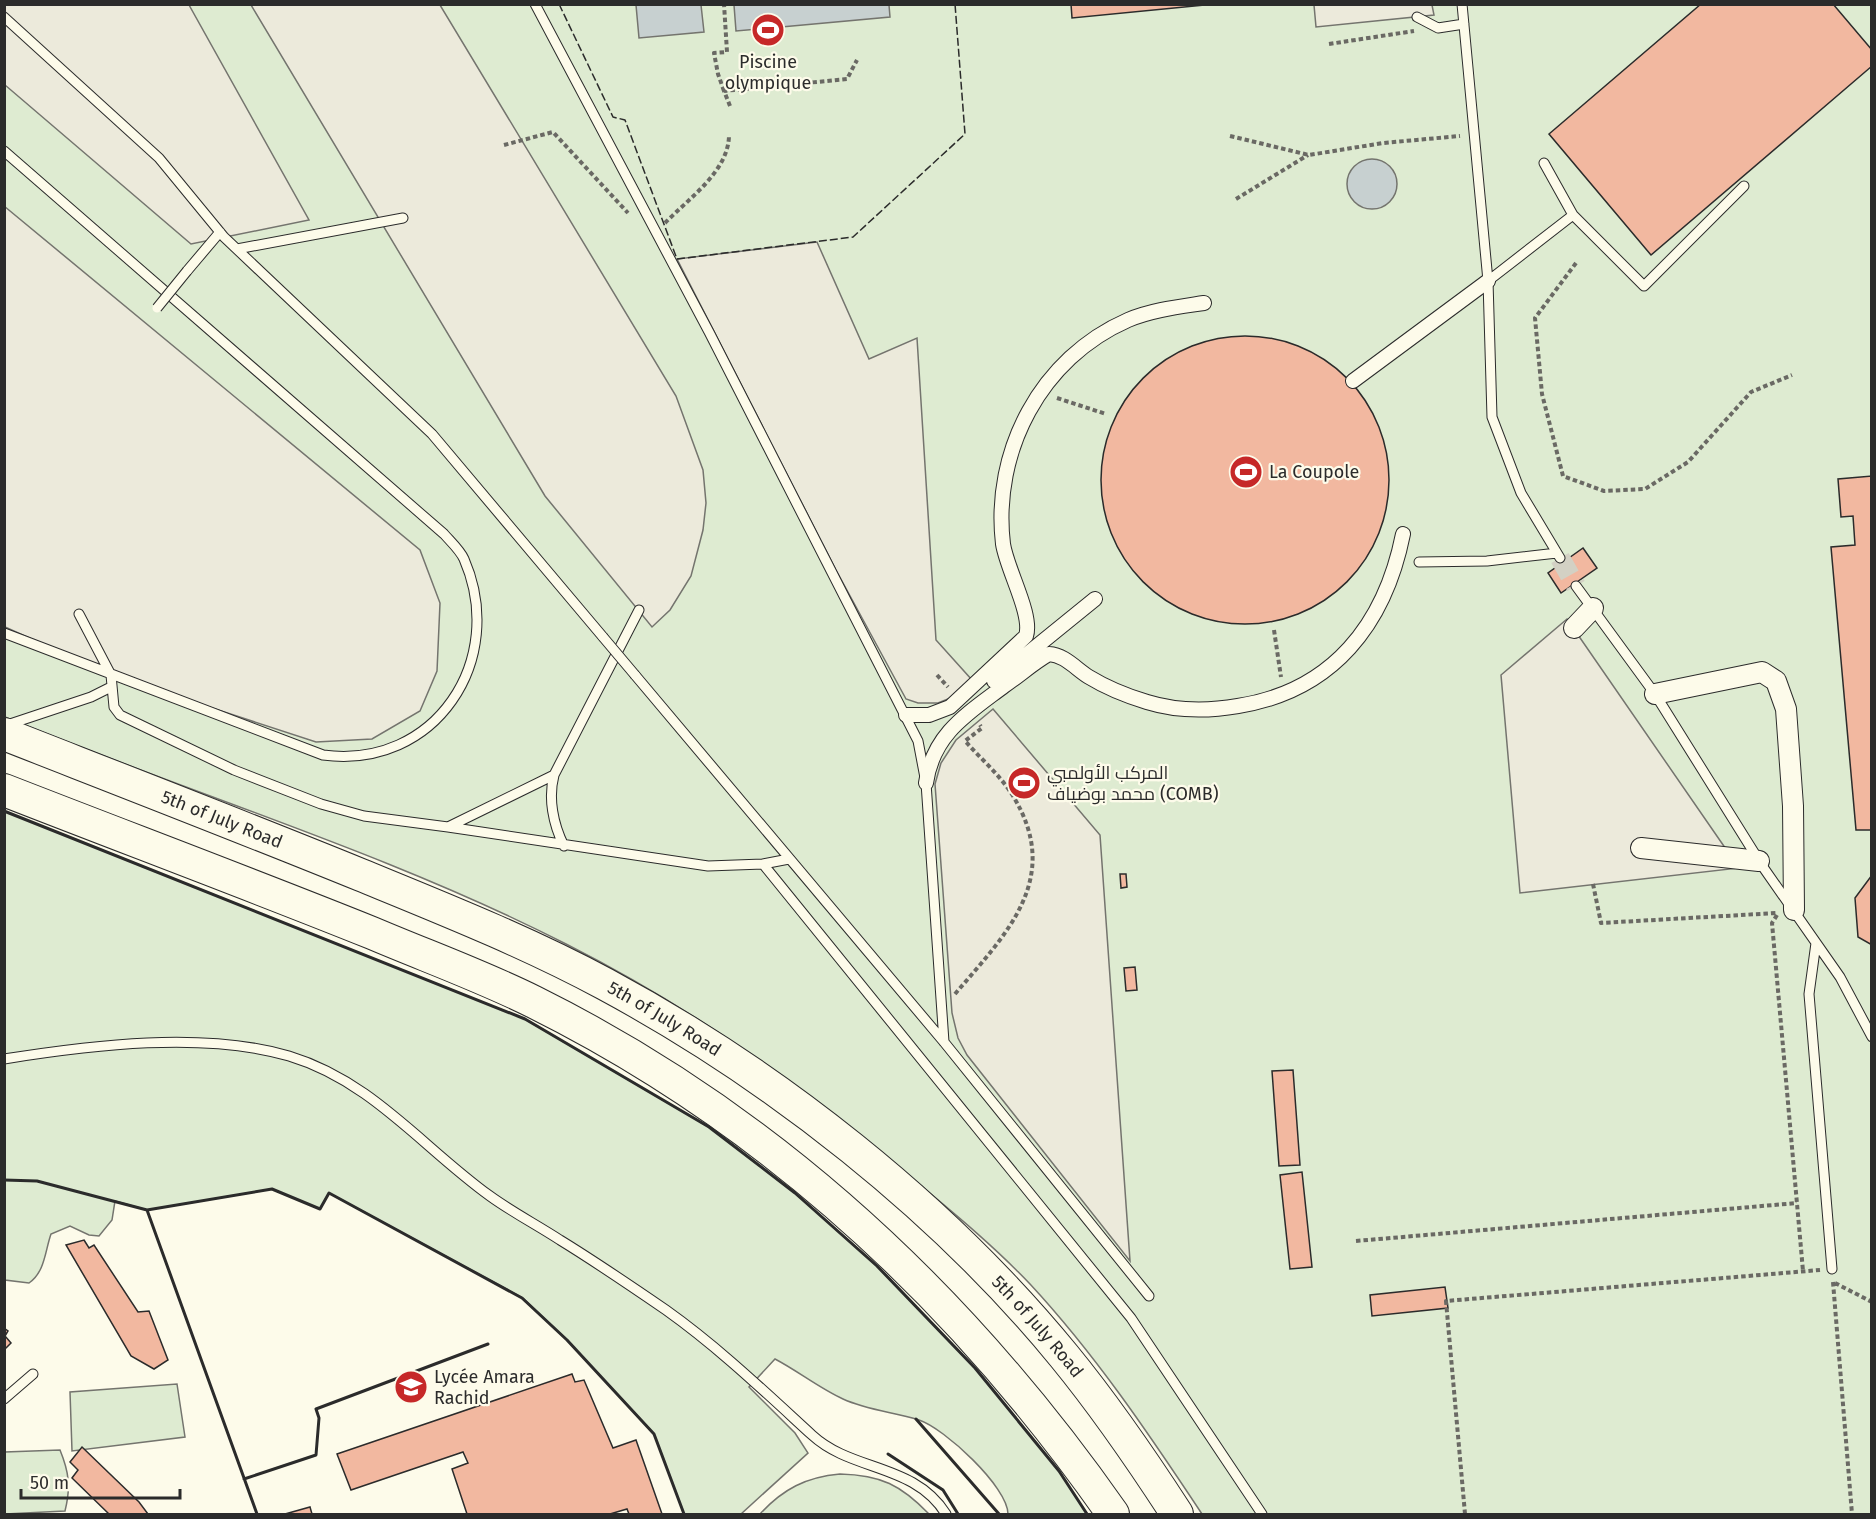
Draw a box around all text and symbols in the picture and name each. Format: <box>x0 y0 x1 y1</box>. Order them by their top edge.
sports icon: Piscine olympique <box>750 12 786 48</box>
place label: Piscine olympique <box>725 51 811 94</box>
sports icon: La Coupole <box>1228 454 1264 490</box>
place label: La Coupole <box>1269 461 1359 483</box>
place label: المركب الأولمبي محمد بوضياف (COMB) <box>1047 762 1219 805</box>
sports icon: المركب الأولمبي محمد بوضياف (COMB) <box>1006 765 1042 801</box>
street label: 5th of July Road <box>158 786 286 853</box>
street label: 5th of July Road <box>604 977 725 1061</box>
street label: 5th of July Road <box>987 1271 1088 1382</box>
place label: Lycée Amara Rachid <box>434 1366 535 1409</box>
school or university icon: Lycée Amara Rachid <box>393 1369 429 1405</box>
scale bar <box>21 1462 180 1500</box>
text: 50 m <box>30 1472 69 1494</box>

